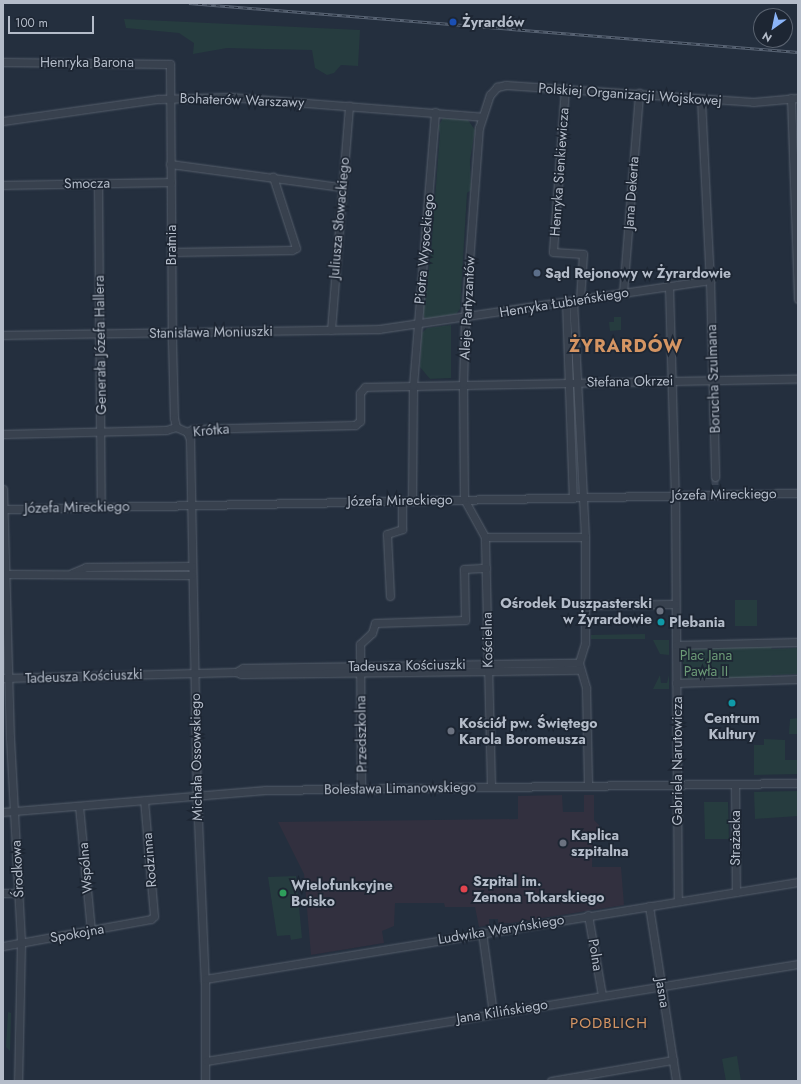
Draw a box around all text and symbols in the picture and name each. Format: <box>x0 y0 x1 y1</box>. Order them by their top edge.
scale bar <box>10 8 96 34</box>
north arrow <box>753 8 793 48</box>
text: 100 m <box>15 14 48 32</box>
place label: Żyrardów <box>462 14 524 30</box>
marker: Żyrardów <box>447 16 459 28</box>
text: N <box>759 28 775 46</box>
street label: Henryka Barona <box>40 54 134 70</box>
street label: Polskiej Organizacji Wojskowej <box>538 79 722 109</box>
street label: Bohaterów Warszawy <box>179 89 305 111</box>
street label: Henryka Sienkiewicza <box>546 107 572 237</box>
street label: Jana Dekerta <box>620 156 642 230</box>
street label: Juliusza Słowackiego <box>325 157 353 279</box>
street label: Smocza <box>64 174 110 192</box>
street label: Piotra Wysockiego <box>411 193 437 305</box>
street label: Bratnia <box>163 225 179 265</box>
street label: Aleje Partyzantów <box>456 256 478 360</box>
place label: Sąd Rejonowy w Żyrardowie <box>545 265 731 281</box>
marker: Sąd Rejonowy w Żyrardowie <box>532 268 542 278</box>
street label: Generała Józefa Hallera <box>90 275 110 415</box>
street label: Henryka Łubieńskiego <box>498 283 630 321</box>
street label: Stanisława Moniuszki <box>149 323 273 341</box>
street label: Borucha Szulmana <box>703 324 723 434</box>
district label: ŻYRARDÓW <box>569 335 683 357</box>
street label: Stefana Okrzei <box>586 372 674 390</box>
street label: Krótka <box>192 420 230 440</box>
street label: Józefa Mireckiego <box>671 485 777 503</box>
street label: Józefa Mireckiego <box>347 491 453 509</box>
street label: Józefa Mireckiego <box>24 498 130 516</box>
place label: Ośrodek Duszpasterski w Żyrardowie <box>500 595 652 628</box>
marker: Ośrodek Duszpasterski w Żyrardowie <box>655 606 665 616</box>
street label: Kościelna <box>478 612 496 668</box>
place label: Plebania <box>669 614 725 630</box>
marker: Plebania <box>656 617 666 627</box>
park label: Plac Jana Pawła II <box>680 647 732 680</box>
street label: Tadeusza Kościuszki <box>348 656 466 674</box>
street label: Tadeusza Kościuszki <box>25 666 143 686</box>
street label: Michała Ossowskiego <box>186 693 206 821</box>
street label: Przedszkolna <box>352 695 370 773</box>
street label: Gabriela Narutowicza <box>669 697 685 825</box>
marker: Centrum Kultury <box>727 698 737 708</box>
place label: Centrum Kultury <box>704 710 760 742</box>
place label: Kościół pw. Świętego Karola Boromeusza <box>459 715 598 748</box>
marker: Kościół pw. Świętego Karola Boromeusza <box>446 726 456 736</box>
street label: Bolesława Limanowskiego <box>324 778 476 798</box>
street label: Strażacka <box>727 810 743 866</box>
place label: Kaplica szpitalna <box>571 827 629 860</box>
street label: Rodzinna <box>138 832 160 888</box>
marker: Kaplica szpitalna <box>558 838 568 848</box>
street label: Środkowa <box>7 840 27 898</box>
street label: Wspólna <box>74 842 96 894</box>
place label: Szpital im. Zenona Tokarskiego <box>473 873 605 906</box>
place label: Wielofunkcyjne Boisko <box>291 877 393 910</box>
marker: Szpital im. Zenona Tokarskiego <box>458 883 470 895</box>
marker: Wielofunkcyjne Boisko <box>278 888 288 898</box>
street label: Ludwika Waryńskiego <box>437 911 565 947</box>
street label: Spokojna <box>49 920 105 946</box>
street label: Polna <box>585 938 607 972</box>
street label: Jasna <box>652 977 674 1009</box>
street label: Jana Kilińskiego <box>455 995 549 1027</box>
district label: PODBLICH <box>570 1015 648 1033</box>

